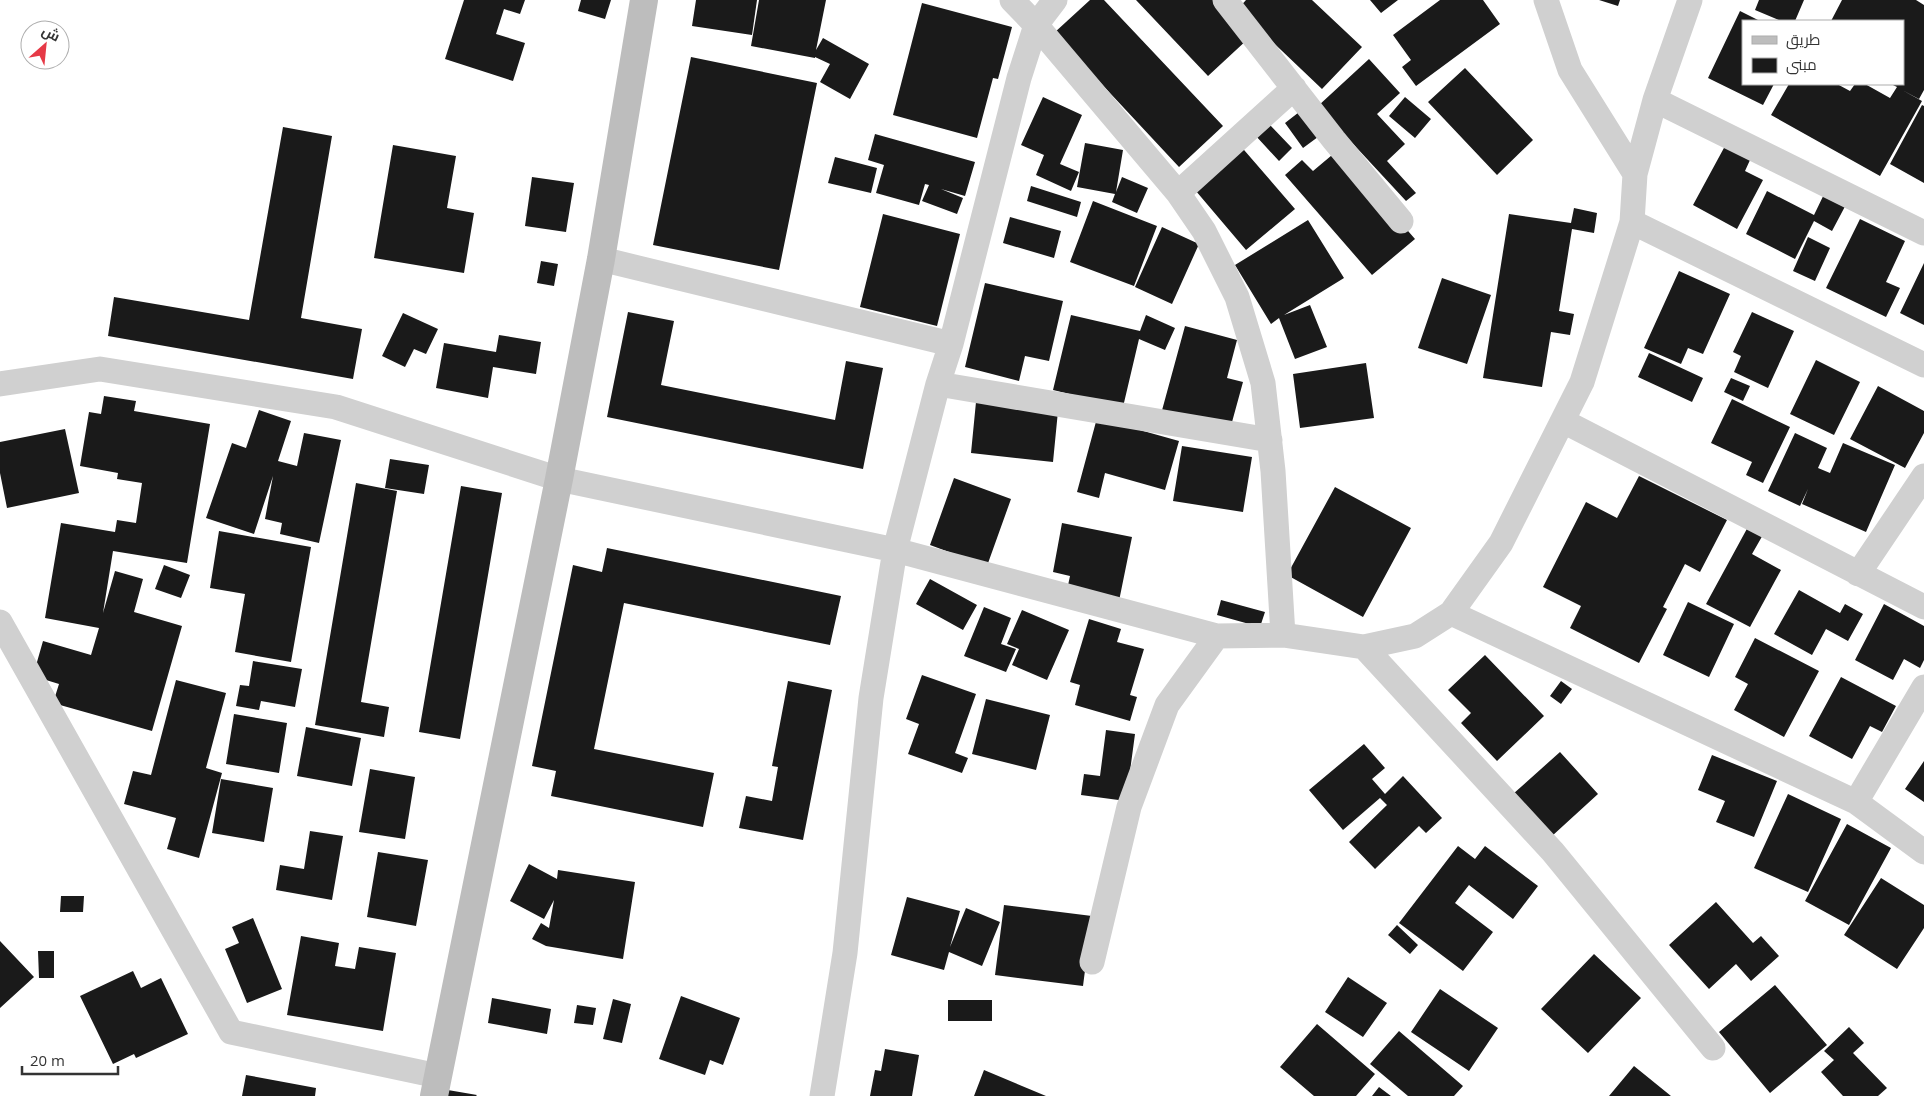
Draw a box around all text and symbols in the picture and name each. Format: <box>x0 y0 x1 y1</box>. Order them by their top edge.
north arrow <box>20 20 70 70</box>
text: ش <box>39 20 63 46</box>
legend <box>1742 20 1904 85</box>
text: طريق <box>1786 29 1820 50</box>
text: مبنى <box>1786 54 1817 75</box>
scale bar <box>22 1044 119 1076</box>
text: 20 m <box>30 1050 65 1070</box>

